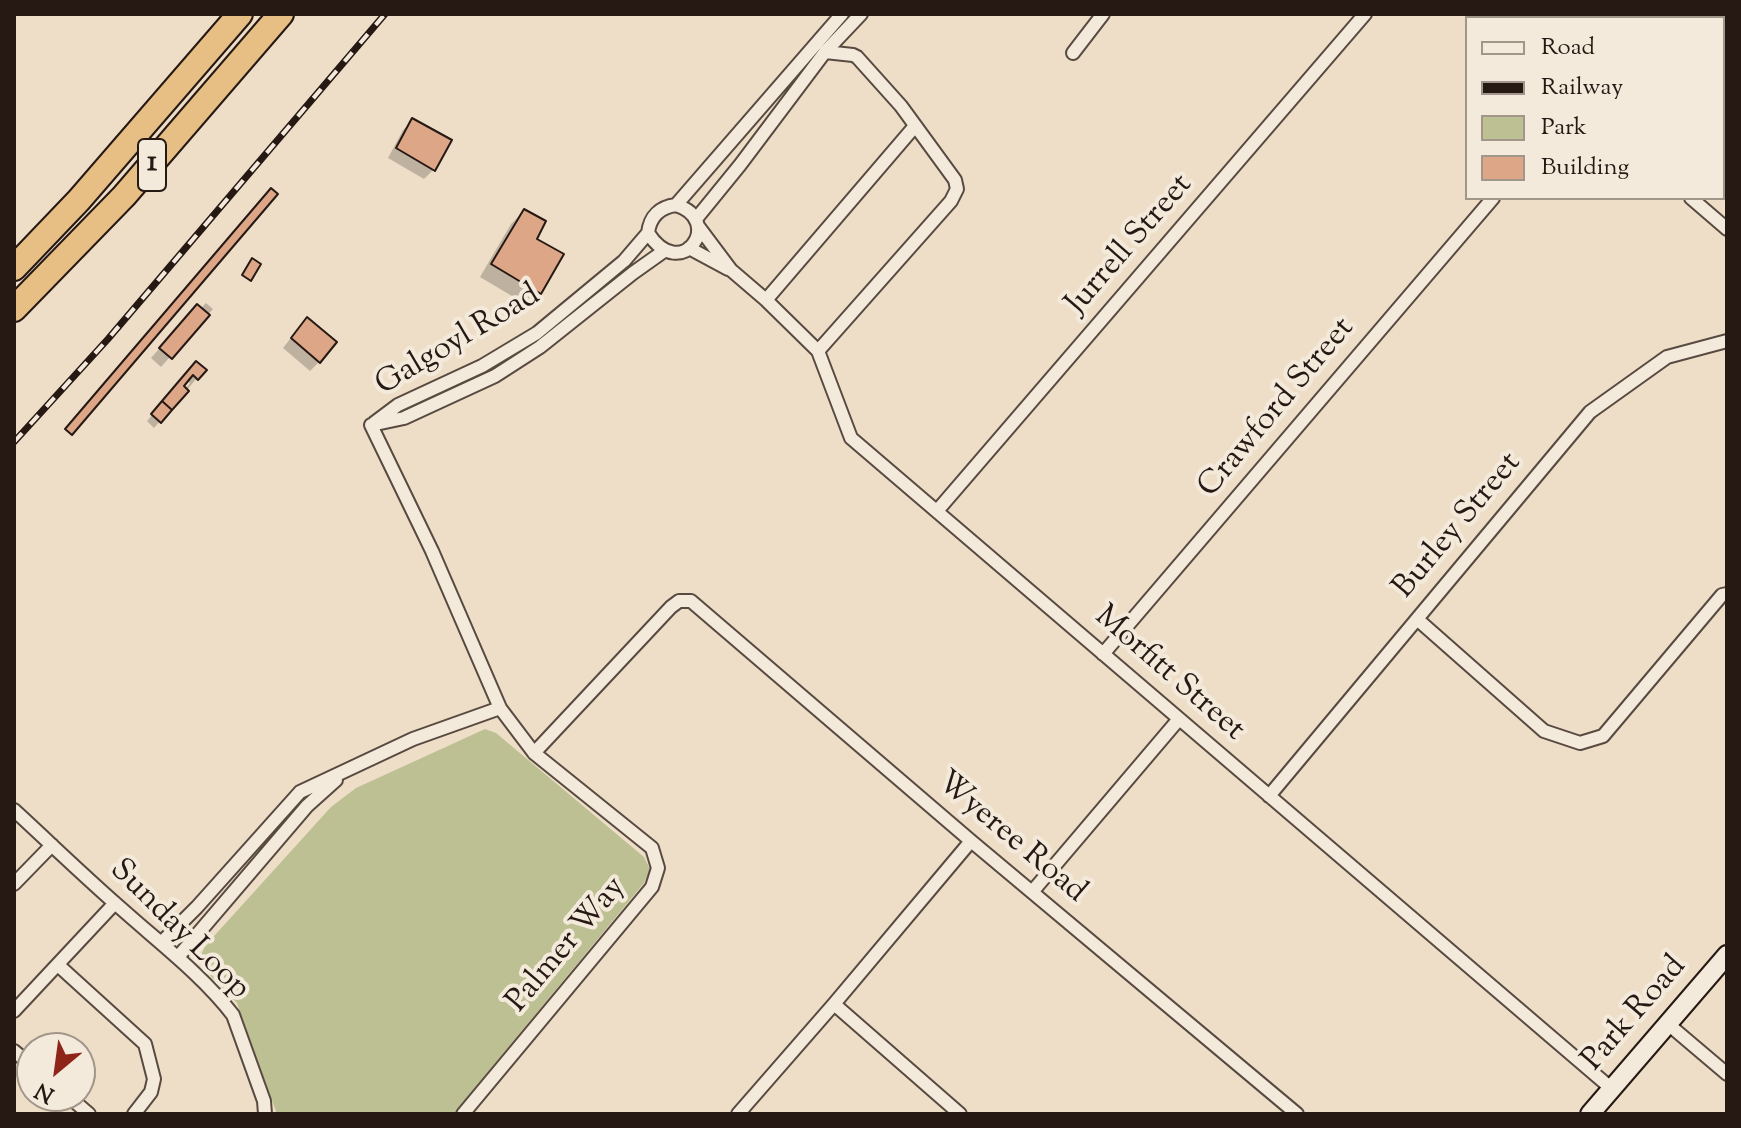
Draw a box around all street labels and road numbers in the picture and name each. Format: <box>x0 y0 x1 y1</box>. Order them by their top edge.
road number: 1 <box>138 139 166 191</box>
street label: Jurrell Street <box>1060 168 1202 324</box>
street label: Galgoyl Road <box>370 278 548 406</box>
street label: Crawford Street <box>1192 311 1364 507</box>
street label: Burley Street <box>1387 446 1531 608</box>
street label: Morfitt Street <box>1085 599 1251 751</box>
street label: Wyeree Road <box>927 765 1093 913</box>
street label: Sunday Loop <box>100 853 256 1009</box>
street label: Palmer Way <box>500 870 636 1022</box>
street label: Park Road <box>1576 950 1696 1080</box>

